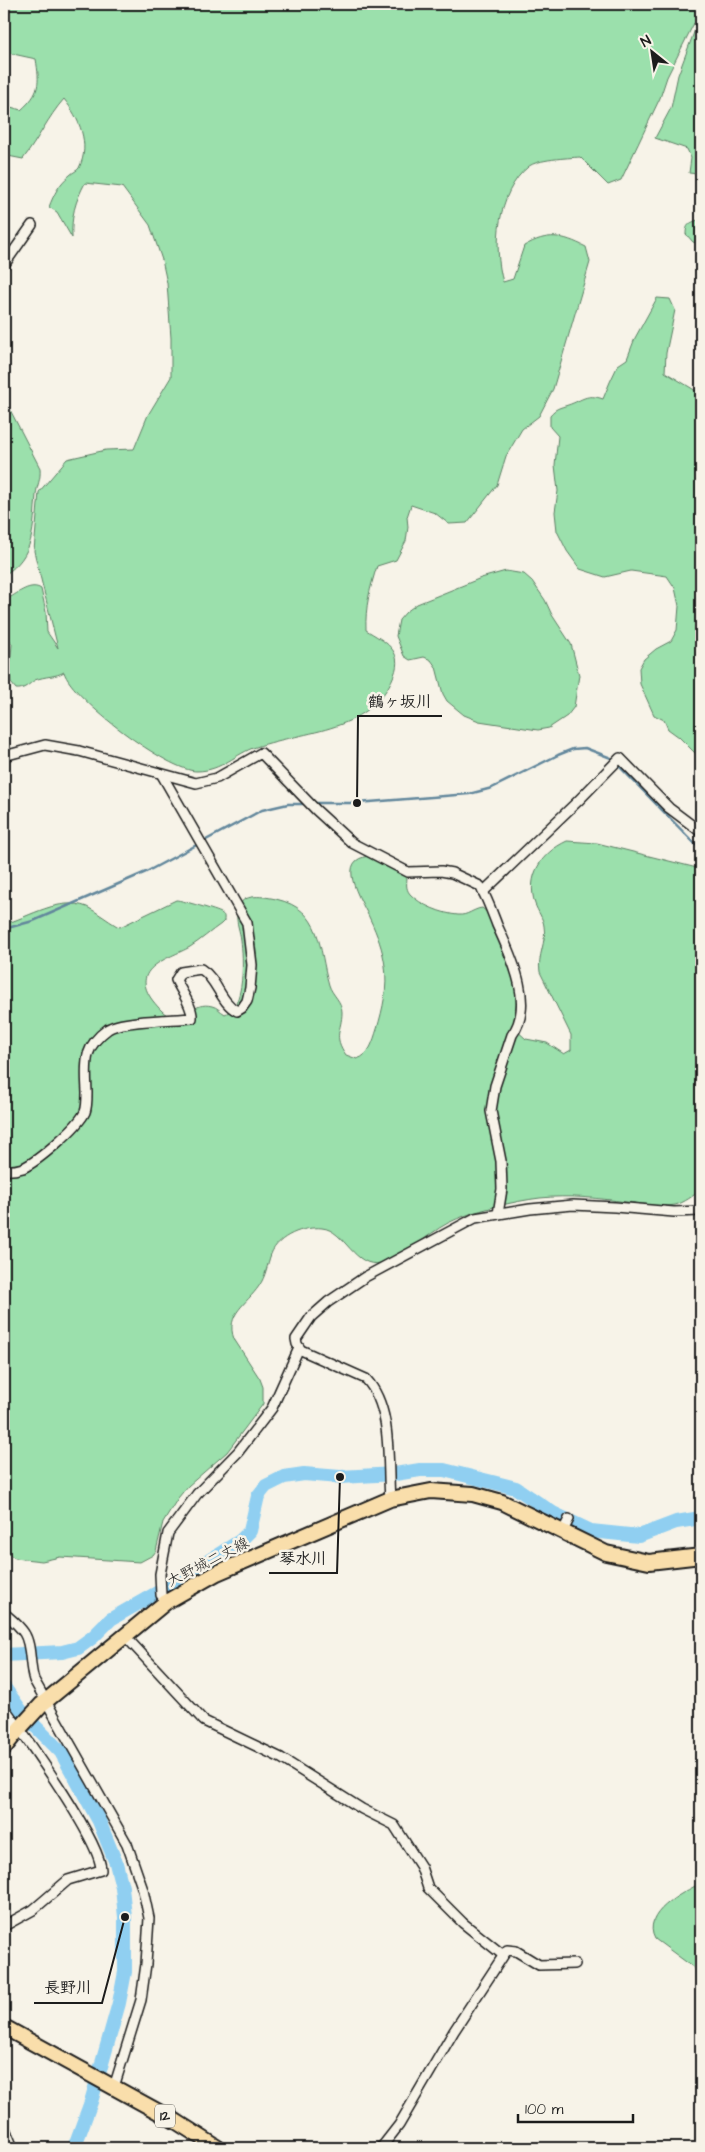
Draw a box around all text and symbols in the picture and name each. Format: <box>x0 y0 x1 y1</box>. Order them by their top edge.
north arrow <box>628 28 678 78</box>
text: N <box>637 31 655 52</box>
callout: 鶴ヶ坂川 <box>358 685 442 716</box>
text: 鶴ヶ坂川 <box>368 691 432 713</box>
street label: 大野城二丈線 <box>163 1532 253 1592</box>
callout: 琴水川 <box>269 1542 337 1573</box>
text: 琴水川 <box>279 1548 327 1570</box>
callout: 長野川 <box>34 1972 102 2003</box>
text: 長野川 <box>44 1977 92 1999</box>
scale bar <box>518 2092 632 2124</box>
text: 100 m <box>525 2099 564 2120</box>
road number: 12 <box>155 2104 175 2128</box>

